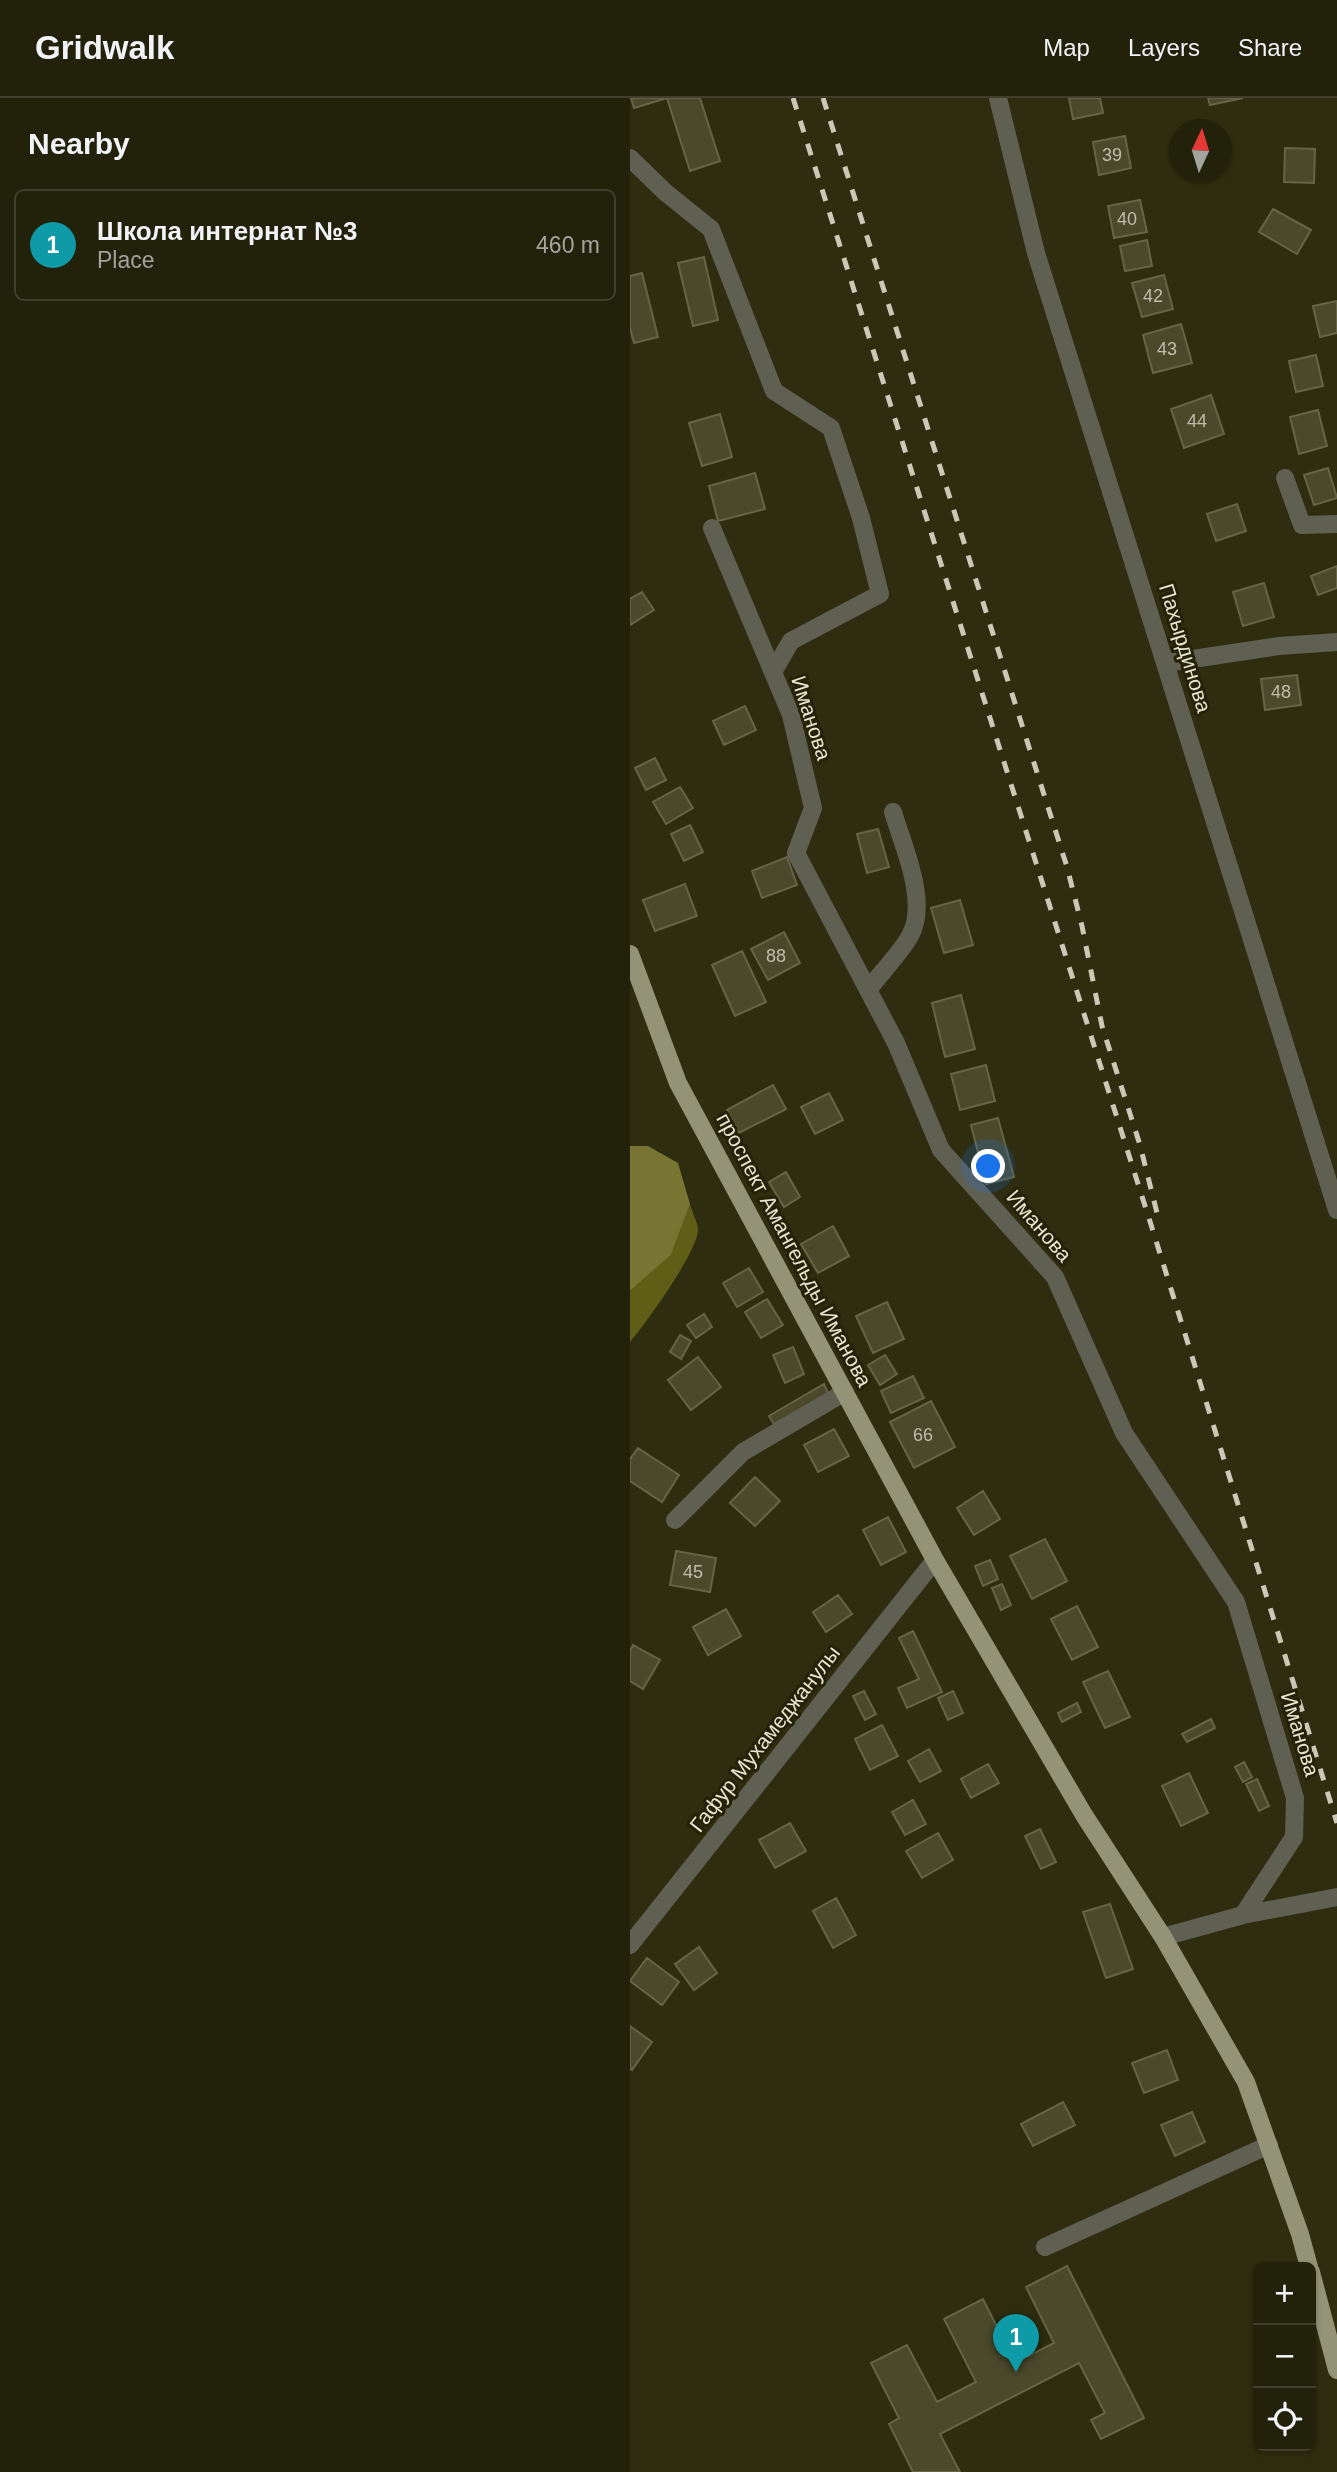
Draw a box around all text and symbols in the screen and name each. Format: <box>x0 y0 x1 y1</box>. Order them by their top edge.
text: Gridwalk <box>35 29 174 66</box>
text: Map <box>1043 34 1090 61</box>
text: Layers <box>1128 34 1200 61</box>
text: Share <box>1238 34 1302 61</box>
north arrow <box>1169 119 1232 182</box>
text: Nearby <box>28 127 130 160</box>
house number: 39 <box>1102 145 1122 165</box>
house number: 40 <box>1117 209 1137 229</box>
text: Школа интернат №3 <box>97 216 358 246</box>
text: 1 <box>47 232 59 258</box>
text: 460 m <box>536 232 600 258</box>
text: Place <box>97 247 155 273</box>
house number: 42 <box>1143 286 1163 306</box>
house number: 43 <box>1157 339 1177 359</box>
house number: 44 <box>1187 411 1207 431</box>
street label: Пахырдинова <box>1155 581 1216 715</box>
street label: Иманова <box>787 673 836 763</box>
house number: 48 <box>1271 682 1291 702</box>
house number: 88 <box>766 946 786 966</box>
street label: проспект Амангельды Иманова <box>712 1109 877 1391</box>
your location <box>971 1149 1005 1183</box>
street label: Иманова <box>1002 1185 1077 1266</box>
house number: 66 <box>913 1425 933 1445</box>
house number: 45 <box>683 1562 703 1582</box>
street label: Гафур Мухамеджанулы <box>685 1641 844 1836</box>
street label: Иманова <box>1277 1689 1324 1779</box>
map controls <box>1253 2262 1316 2451</box>
button: + <box>1253 2262 1316 2325</box>
pin: 1 <box>993 2314 1039 2372</box>
button: − <box>1253 2325 1316 2388</box>
button: locate <box>1253 2388 1316 2451</box>

